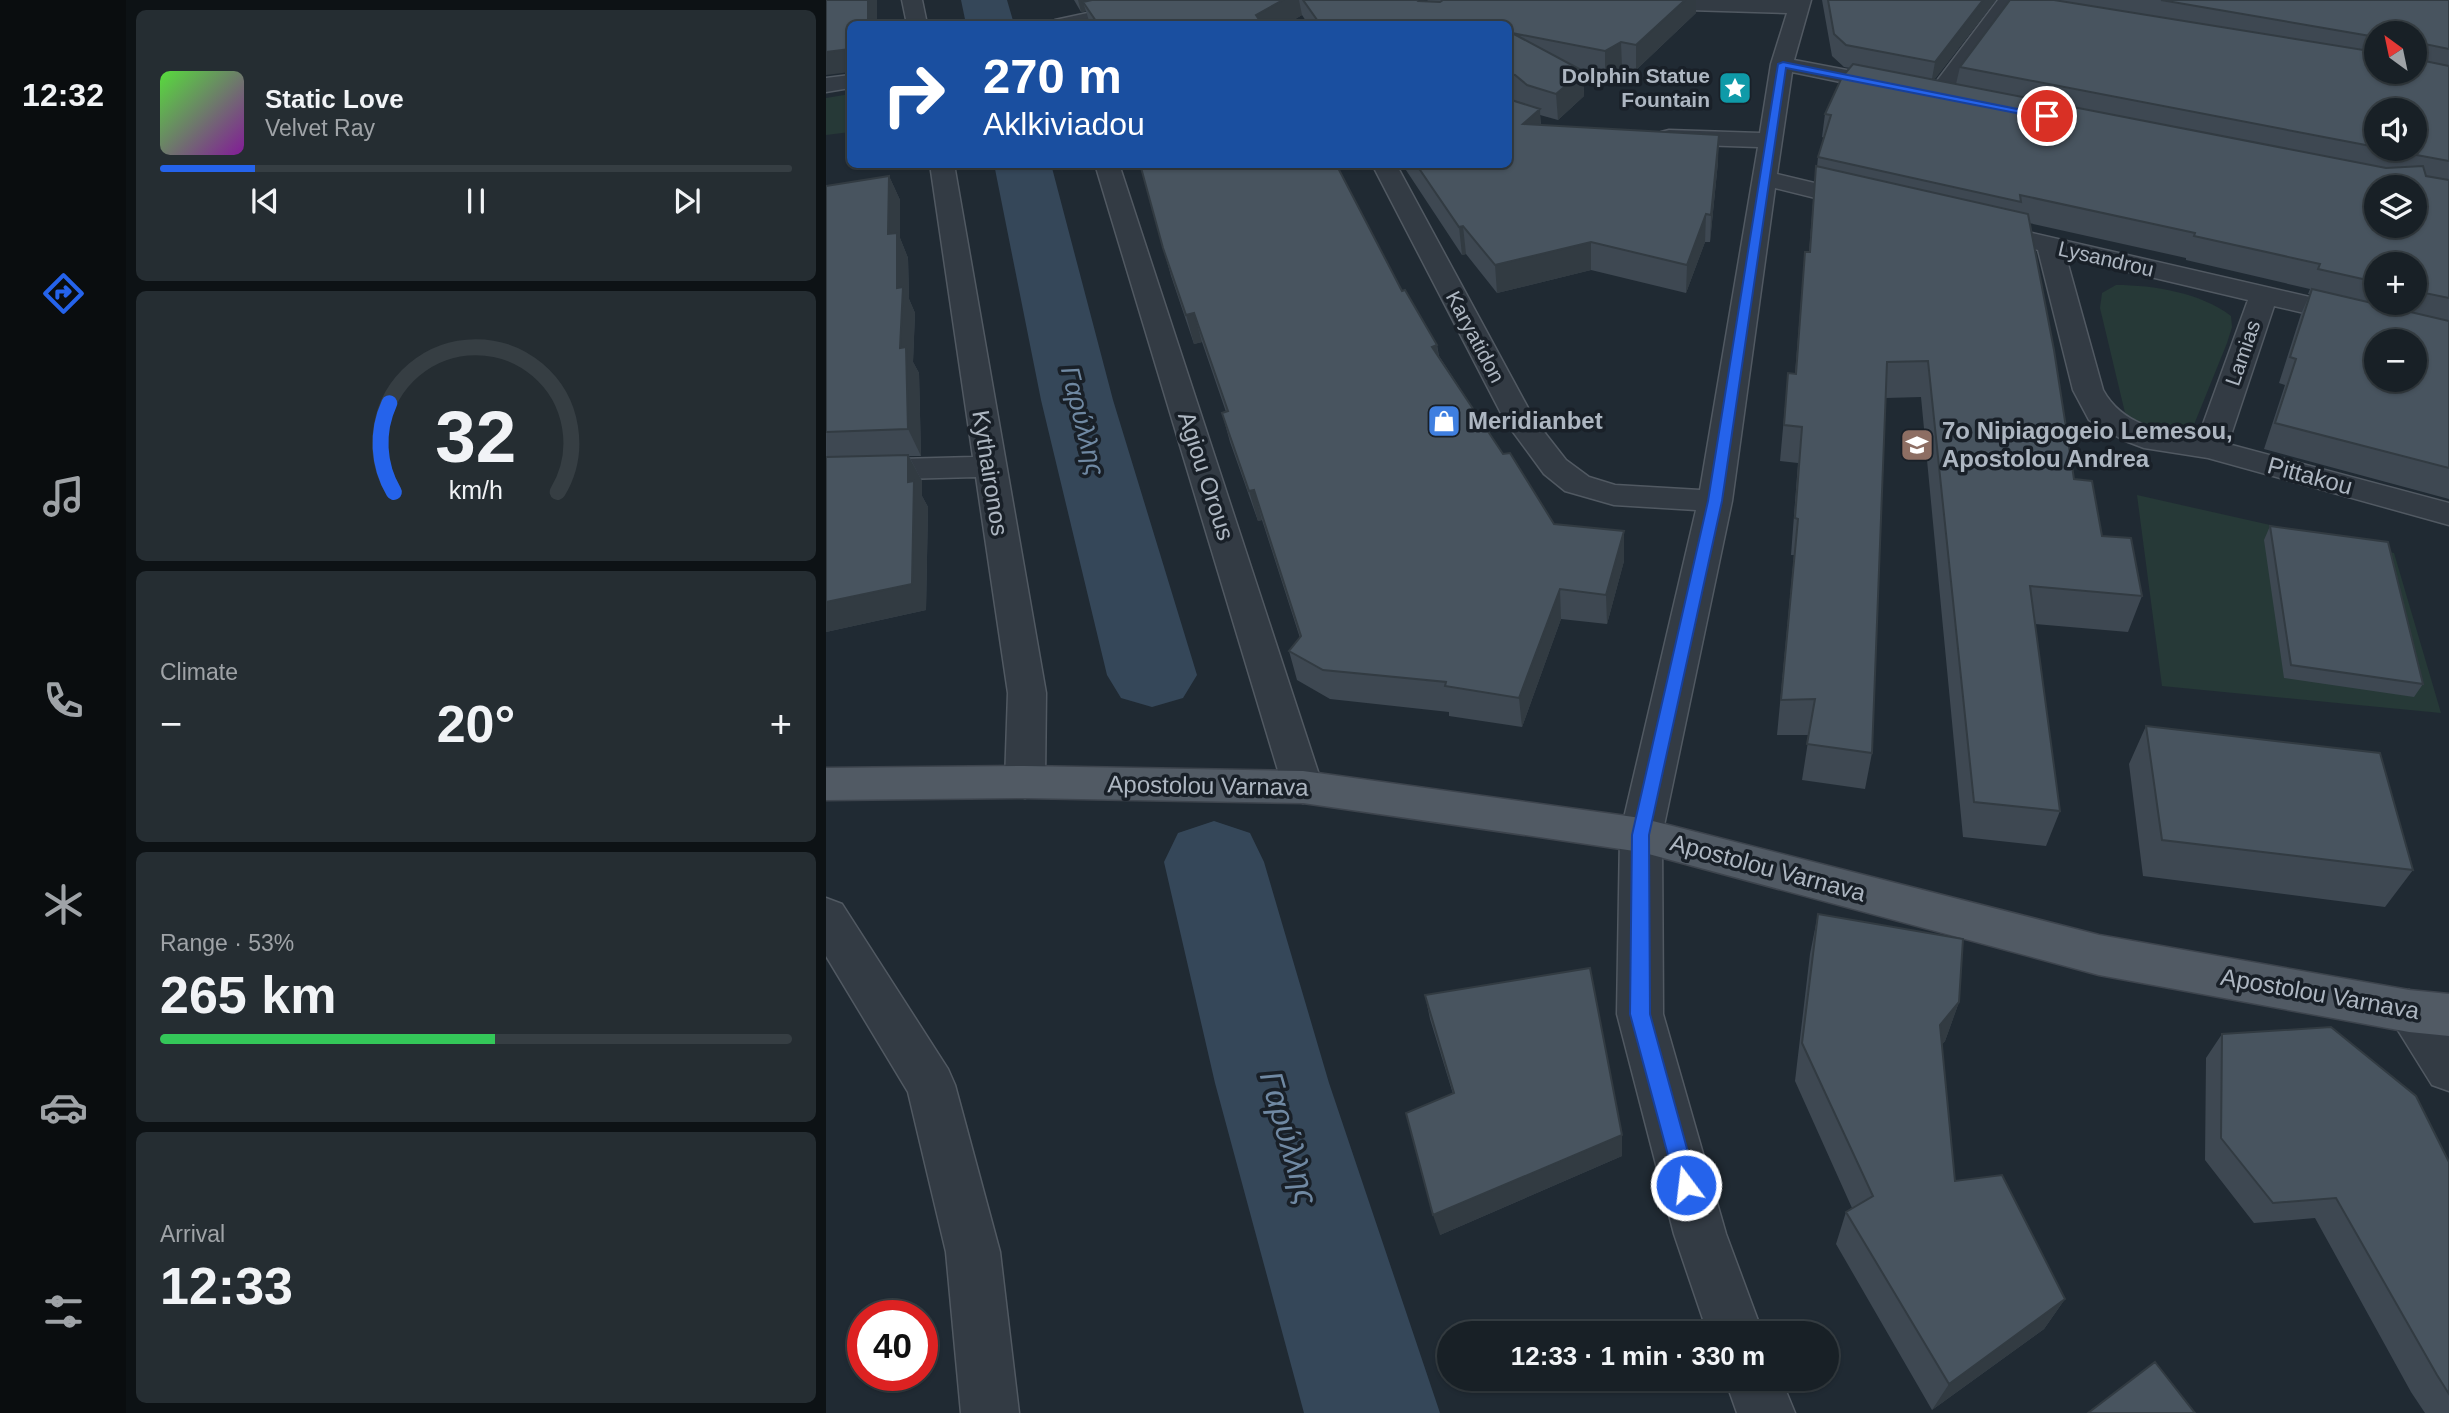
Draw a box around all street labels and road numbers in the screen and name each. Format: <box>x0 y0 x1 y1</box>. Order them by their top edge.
street label: Lysandrou <box>2056 236 2156 281</box>
street label: Karyatidon <box>1442 287 1509 386</box>
street label: Lamias <box>2221 317 2264 389</box>
street label: Kythaironos <box>967 408 1014 538</box>
street label: Agiou Orous <box>1173 408 1240 543</box>
street label: Pittakou <box>2265 451 2356 500</box>
street label: Apostolou Varnava <box>1107 770 1309 801</box>
street label: Apostolou Varnava <box>1668 828 1869 907</box>
street label: Apostolou Varnava <box>2219 963 2422 1024</box>

